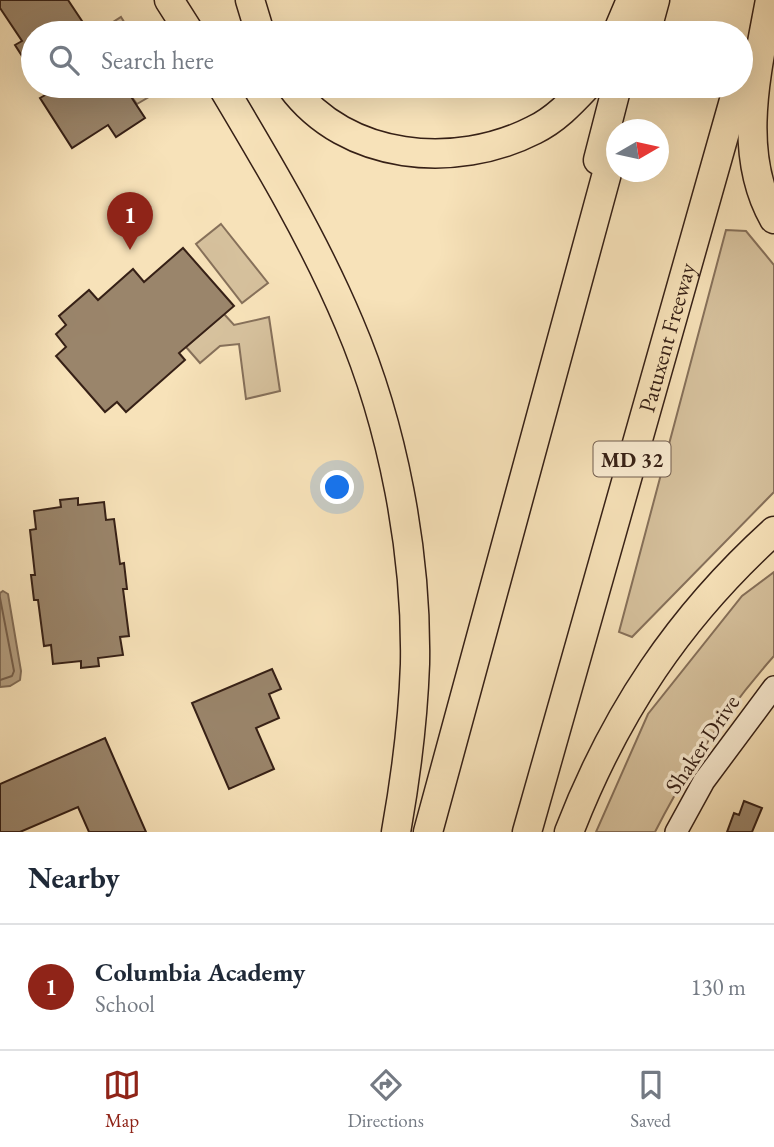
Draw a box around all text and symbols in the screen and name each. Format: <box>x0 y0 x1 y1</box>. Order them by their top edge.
search box <box>21 21 753 98</box>
icon: search <box>45 41 83 79</box>
text: Search here <box>101 43 214 77</box>
north arrow <box>606 119 669 182</box>
pin: 1 <box>107 192 153 250</box>
street label: Patuxent Freeway <box>631 258 703 416</box>
road number: MD 32 <box>594 442 670 476</box>
your location <box>320 470 354 504</box>
street label: Shaker Drive <box>658 689 746 799</box>
text: Nearby <box>28 858 120 897</box>
text: Columbia Academy <box>95 955 305 989</box>
text: 1 <box>45 972 57 1002</box>
text: 130 m <box>690 972 746 1002</box>
text: School <box>95 989 155 1019</box>
tab: Map <box>103 1066 141 1133</box>
tab: Directions <box>347 1066 424 1133</box>
tab: Saved <box>630 1066 671 1133</box>

